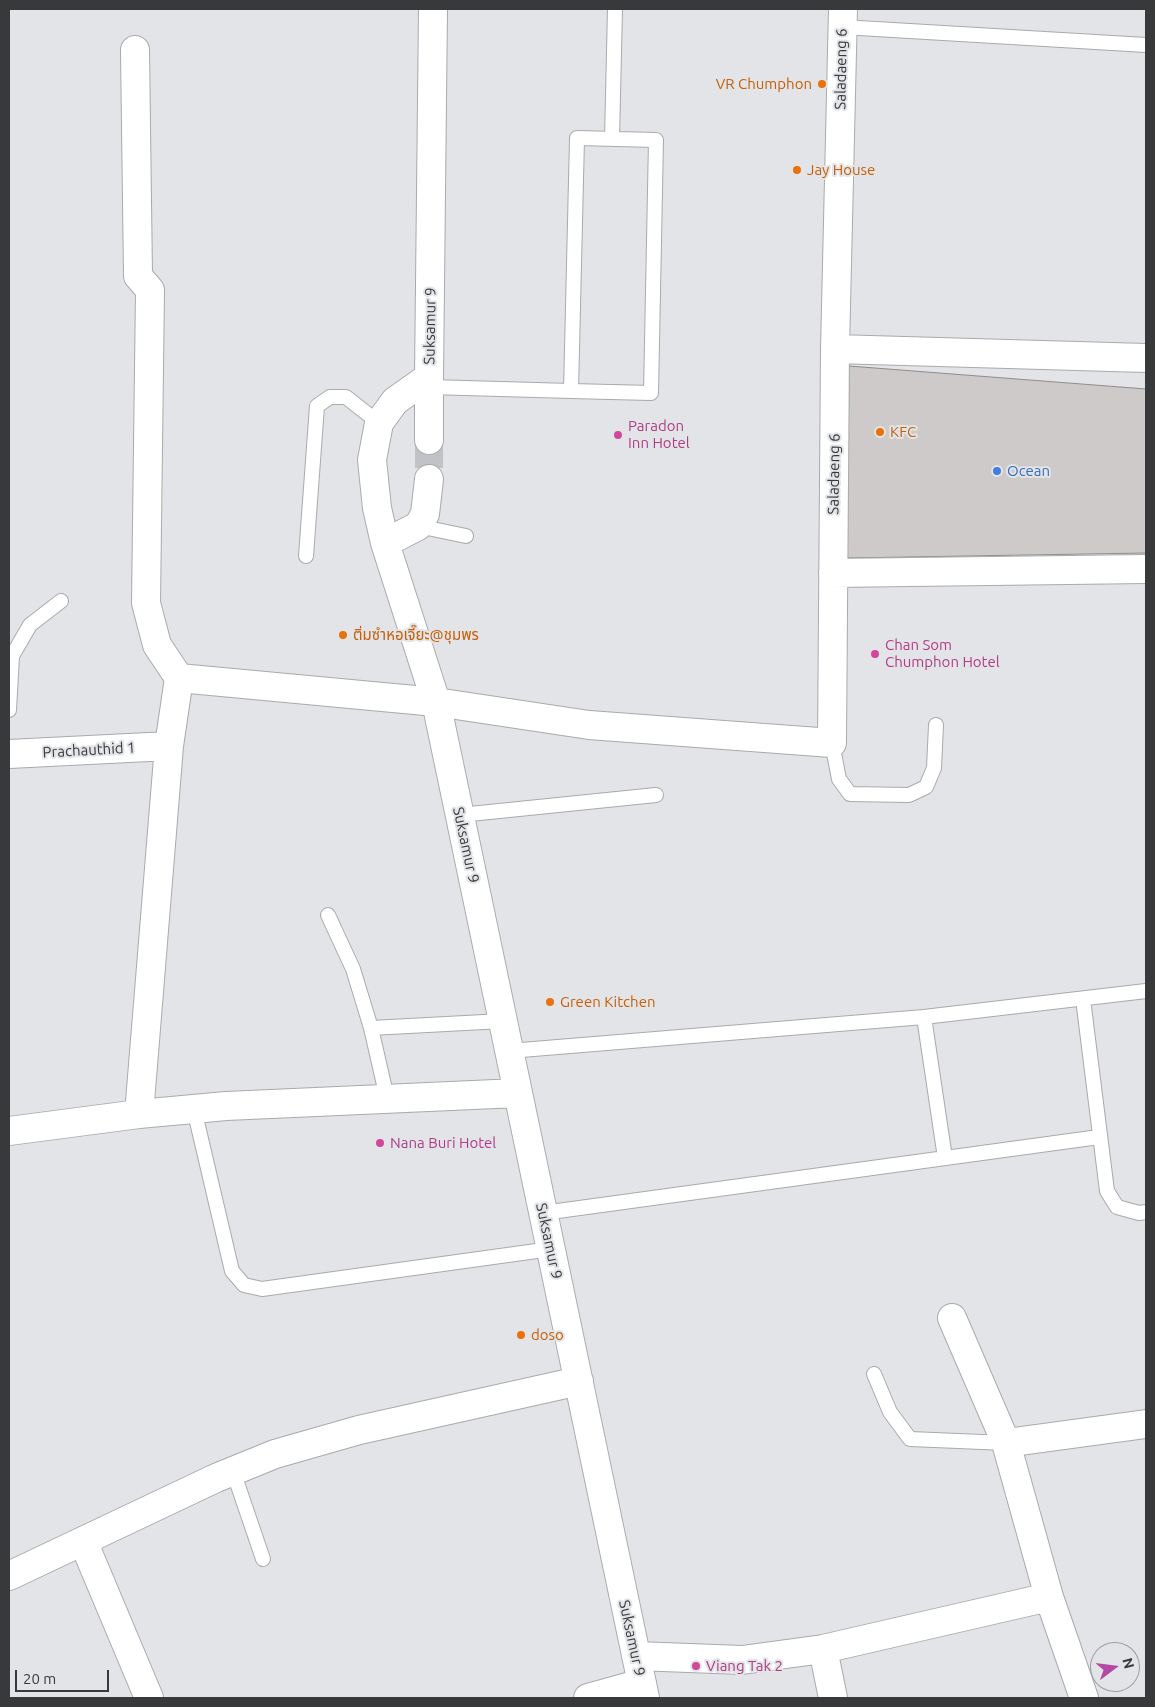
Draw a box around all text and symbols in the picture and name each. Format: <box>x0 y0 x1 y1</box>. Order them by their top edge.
street label: Saladaeng 6 <box>831 28 851 110</box>
place label: VR Chumphon <box>716 75 812 93</box>
marker: VR Chumphon <box>816 78 828 90</box>
place label: Jay House <box>807 161 875 179</box>
marker: Jay House <box>791 164 803 176</box>
street label: Suksamur 9 <box>420 287 440 365</box>
place label: Paradon Inn Hotel <box>628 417 690 452</box>
place label: KFC <box>890 423 916 441</box>
marker: KFC <box>874 426 886 438</box>
marker: Paradon Inn Hotel <box>612 429 624 441</box>
street label: Saladaeng 6 <box>824 433 844 515</box>
place label: Ocean <box>1007 462 1050 480</box>
marker: Ocean <box>991 465 1003 477</box>
place label: ติ่มซำหอเจี๊ยะ@ชุมพร <box>353 626 479 644</box>
marker: ติ่มซำหอเจี๊ยะ@ชุมพร <box>337 629 349 641</box>
place label: Chan Som Chumphon Hotel <box>885 636 1000 671</box>
marker: Chan Som Chumphon Hotel <box>869 648 881 660</box>
street label: Prachauthid 1 <box>42 739 136 761</box>
street label: Suksamur 9 <box>449 805 483 885</box>
place label: Green Kitchen <box>560 993 656 1011</box>
marker: Green Kitchen <box>544 996 556 1008</box>
place label: Nana Buri Hotel <box>390 1134 496 1152</box>
marker: Nana Buri Hotel <box>374 1137 386 1149</box>
street label: Suksamur 9 <box>532 1201 566 1281</box>
place label: doso <box>531 1326 564 1344</box>
marker: doso <box>515 1329 527 1341</box>
street label: Suksamur 9 <box>615 1598 649 1678</box>
north arrow <box>1090 1642 1140 1692</box>
text: N <box>1119 1656 1138 1670</box>
place label: Viang Tak 2 <box>706 1657 783 1675</box>
scale bar <box>18 1660 111 1692</box>
marker: Viang Tak 2 <box>690 1660 702 1672</box>
text: 20 m <box>23 1670 56 1687</box>

